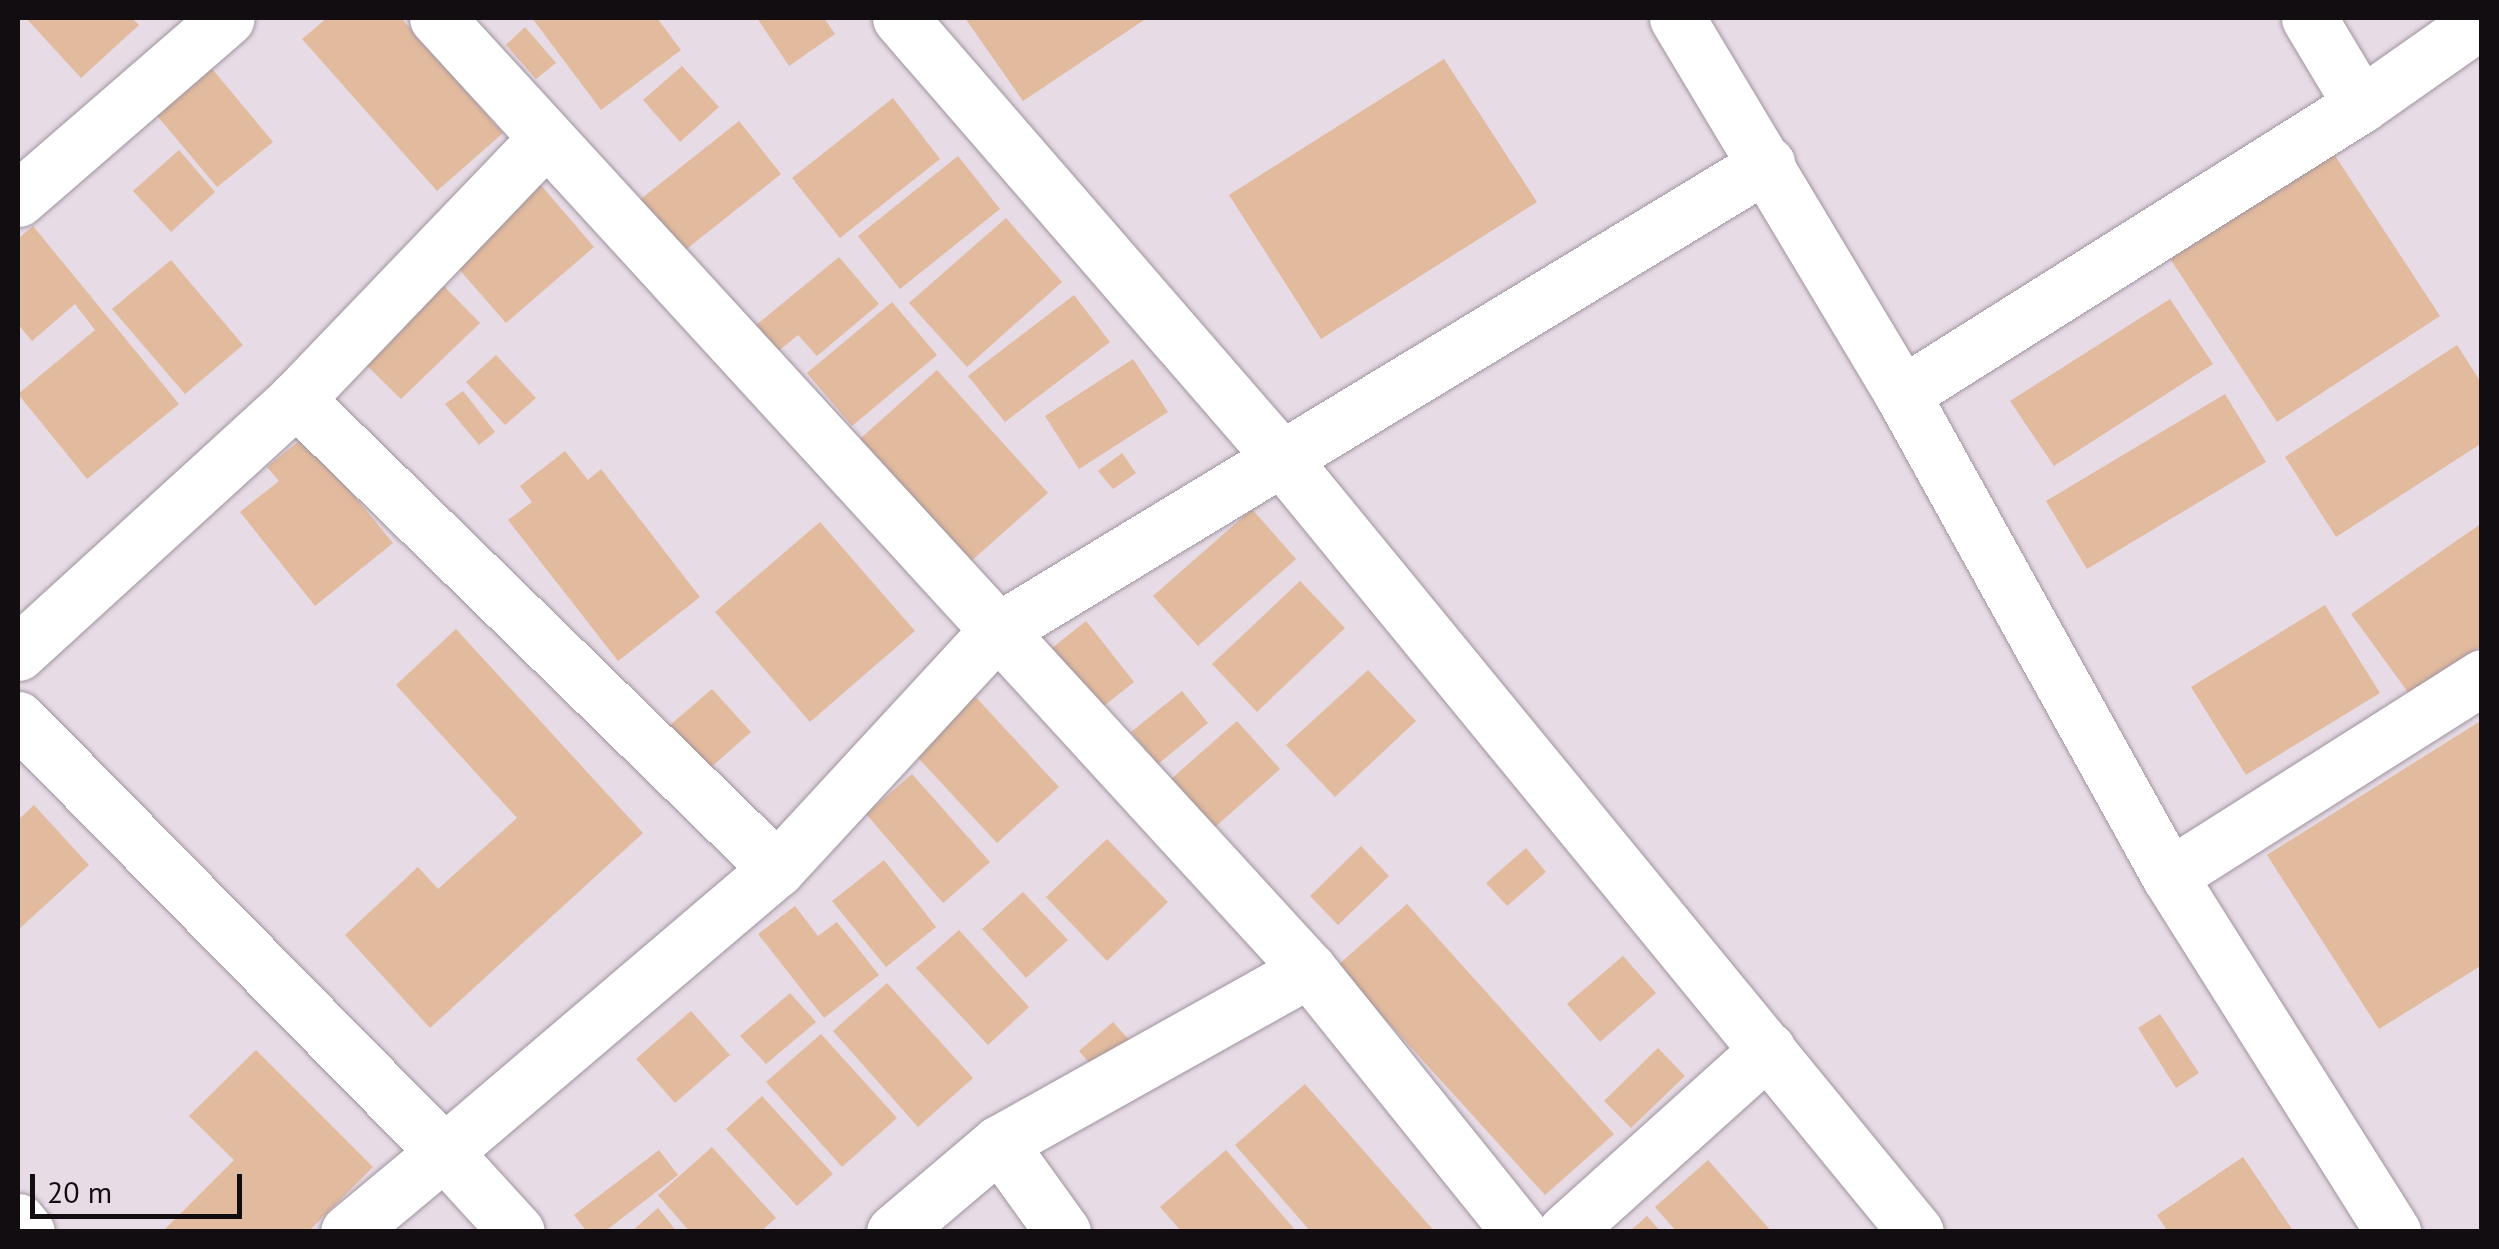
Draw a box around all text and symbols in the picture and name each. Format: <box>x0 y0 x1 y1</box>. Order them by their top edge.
scale bar <box>35 1154 248 1216</box>
text: 20 m <box>47 1172 112 1211</box>

